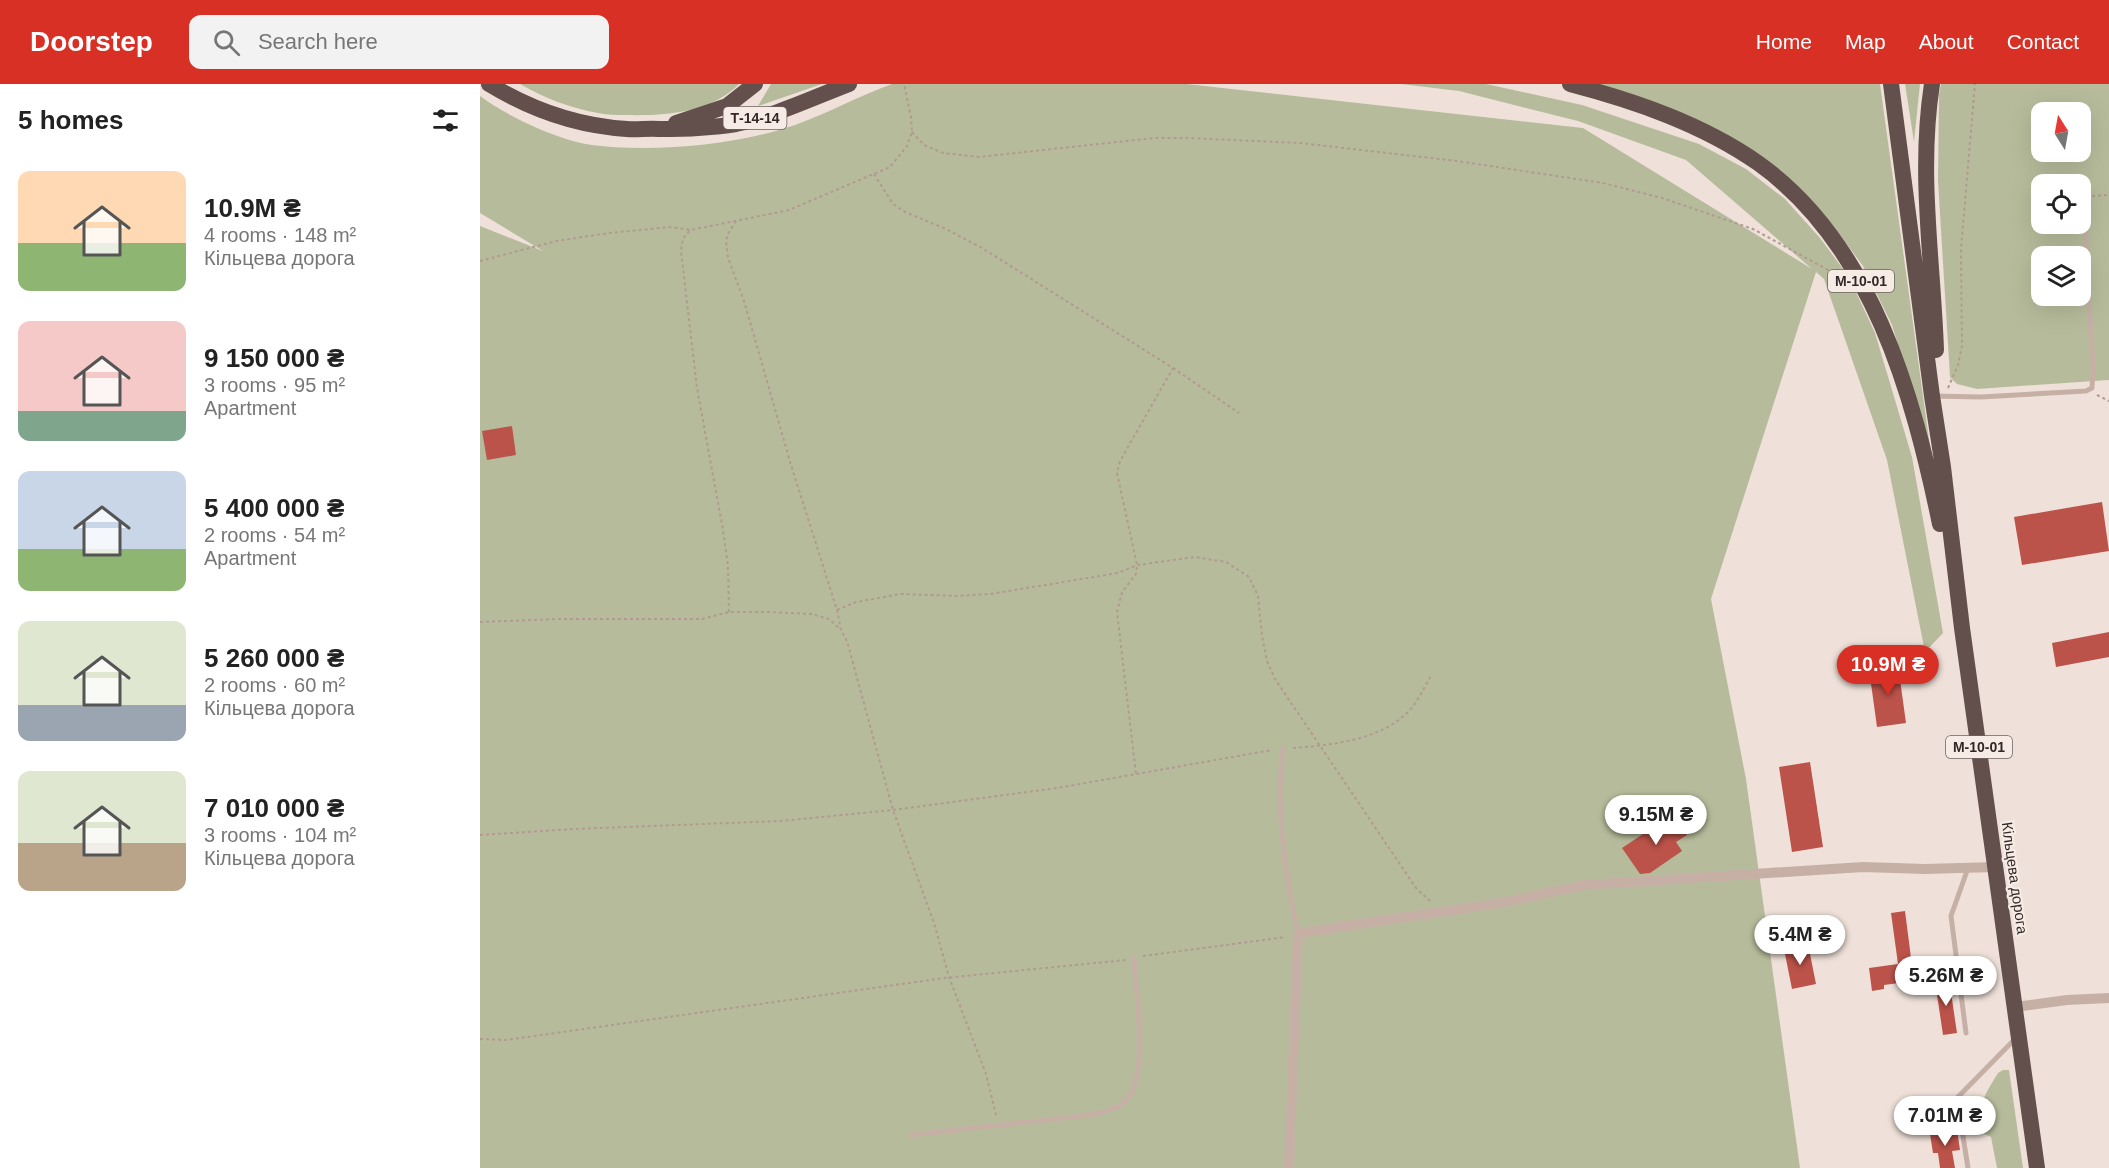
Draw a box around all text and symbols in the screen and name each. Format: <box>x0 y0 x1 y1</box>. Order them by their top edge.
search box <box>189 15 609 69</box>
text: Doorstep <box>30 26 153 57</box>
icon: search <box>210 26 243 59</box>
text: Search here <box>258 29 378 54</box>
text: Home <box>1756 30 1812 53</box>
text: Map <box>1845 30 1886 53</box>
text: About <box>1919 30 1974 53</box>
text: Contact <box>2007 30 2079 53</box>
north arrow <box>2031 102 2091 162</box>
map controls <box>2031 102 2091 306</box>
icon: filters <box>429 104 462 137</box>
text: 5 homes <box>18 105 124 135</box>
road number: Т-14-14 <box>724 107 786 129</box>
button: locate <box>2031 174 2091 234</box>
text: 10.9M ₴ <box>204 193 301 223</box>
icon: home <box>66 195 138 267</box>
text: 4 rooms · 148 m² <box>204 224 356 246</box>
button: layers <box>2031 246 2091 306</box>
text: Кільцева дорога <box>204 247 355 269</box>
road number: М-10-01 <box>1828 270 1894 292</box>
text: 9 150 000 ₴ <box>204 343 344 373</box>
icon: home <box>66 345 138 417</box>
text: 3 rooms · 95 m² <box>204 374 345 396</box>
text: Apartment <box>204 397 296 419</box>
text: 5 400 000 ₴ <box>204 493 344 523</box>
icon: home <box>66 495 138 567</box>
text: 2 rooms · 54 m² <box>204 524 345 546</box>
text: Apartment <box>204 547 296 569</box>
text: 5 260 000 ₴ <box>204 643 344 673</box>
icon: home <box>66 645 138 717</box>
pin: 10.9M ₴ <box>1833 645 1943 696</box>
text: 10.9M ₴ <box>1851 653 1925 675</box>
text: 2 rooms · 60 m² <box>204 674 345 696</box>
text: Кільцева дорога <box>204 697 355 719</box>
road number: М-10-01 <box>1946 736 2012 758</box>
text: 7 010 000 ₴ <box>204 793 344 823</box>
icon: home <box>66 795 138 867</box>
pin: 9.15M ₴ <box>1601 795 1711 846</box>
text: 9.15M ₴ <box>1619 803 1693 825</box>
street label: Кільцева дорога <box>1999 821 2031 936</box>
text: 3 rooms · 104 m² <box>204 824 356 846</box>
text: Кільцева дорога <box>204 847 355 869</box>
pin: 5.4M ₴ <box>1751 915 1849 966</box>
text: 5.4M ₴ <box>1768 923 1832 945</box>
pin: 5.26M ₴ <box>1891 956 2001 1007</box>
text: 5.26M ₴ <box>1909 964 1983 986</box>
pin: 7.01M ₴ <box>1890 1096 2000 1147</box>
text: 7.01M ₴ <box>1908 1104 1982 1126</box>

